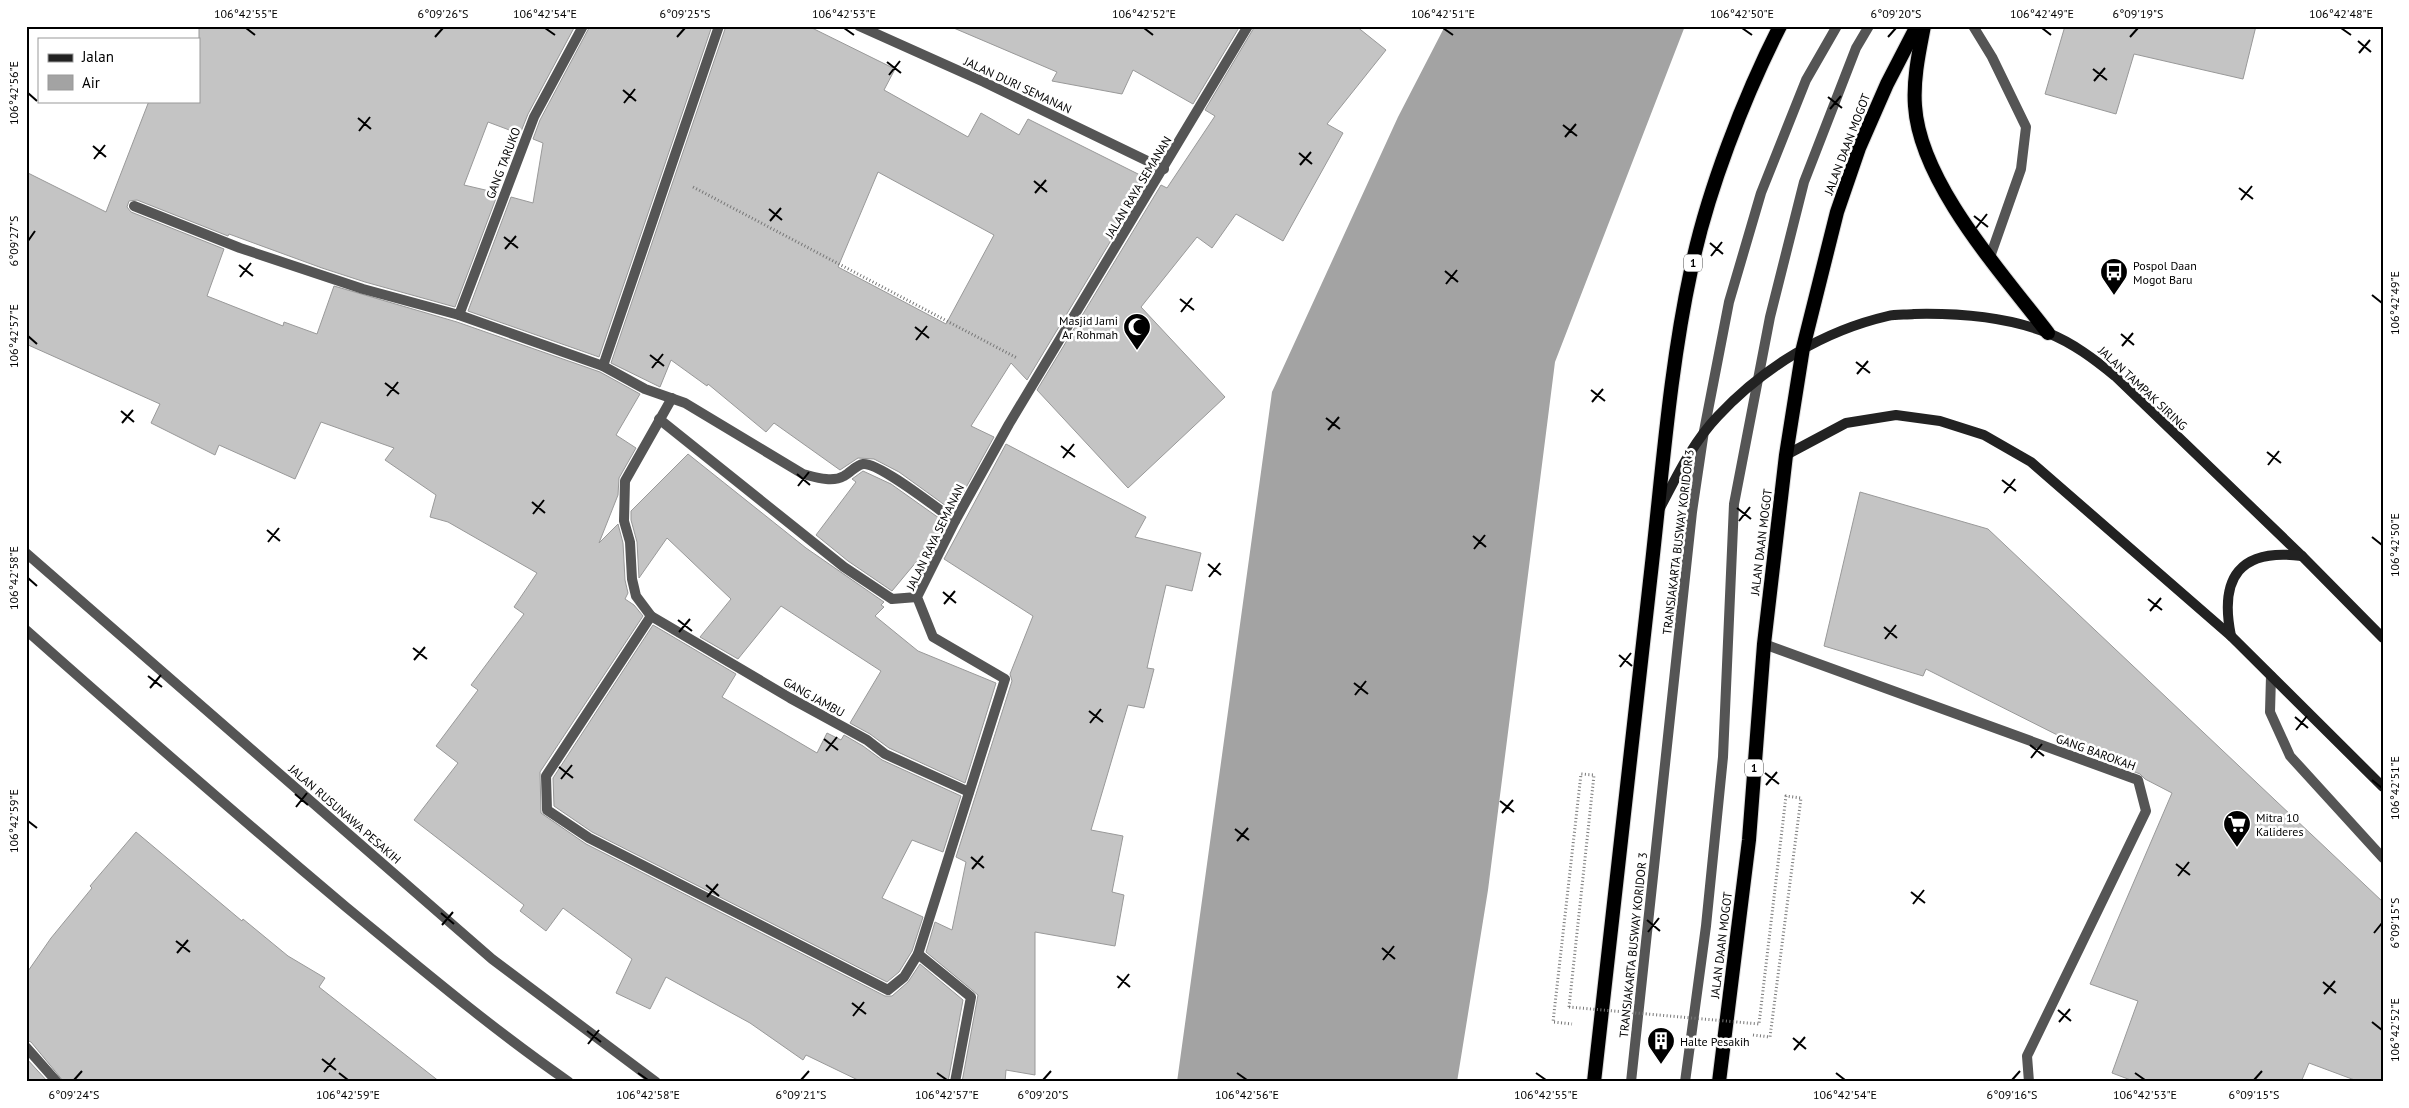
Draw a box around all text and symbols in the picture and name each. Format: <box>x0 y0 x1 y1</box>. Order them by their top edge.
text: 106°42'55"E <box>214 6 278 21</box>
text: 6°09'26"S <box>418 6 468 21</box>
text: 106°42'54"E <box>513 6 577 21</box>
text: 6°09'25"S <box>660 6 710 21</box>
text: 106°42'53"E <box>812 6 876 21</box>
text: 106°42'52"E <box>1112 6 1176 21</box>
text: 106°42'51"E <box>1411 6 1475 21</box>
text: 106°42'50"E <box>1710 6 1774 21</box>
text: 6°09'20"S <box>1871 6 1921 21</box>
text: 106°42'49"E <box>2010 6 2074 21</box>
text: 6°09'19"S <box>2113 6 2163 21</box>
text: 106°42'48"E <box>2309 6 2373 21</box>
legend <box>38 38 200 102</box>
text: Jalan <box>81 47 114 66</box>
street label: JALAN DURI SEMANAN <box>961 53 1074 117</box>
text: 106°42'56"E <box>6 61 21 125</box>
text: Air <box>82 73 100 92</box>
street label: JALAN DAAN MOGOT <box>1820 91 1873 198</box>
street label: GANG TARUKO <box>482 125 524 201</box>
street label: JALAN RAYA SEMANAN <box>1101 133 1174 242</box>
text: 6°09'27"S <box>6 216 21 266</box>
road number: 1 <box>1684 254 1702 272</box>
bus stop icon: Pospol Daan Mogot Baru <box>2099 257 2129 296</box>
place label: Pospol Daan Mogot Baru <box>2133 258 2197 287</box>
text: 106°42'49"E <box>2387 271 2402 335</box>
text: 106°42'57"E <box>6 304 21 368</box>
mosque icon: Masjid Jami Ar Rohmah <box>1122 312 1152 351</box>
place label: Masjid Jami Ar Rohmah <box>1059 313 1118 342</box>
street label: JALAN TAMPAK SIRING <box>2095 342 2191 433</box>
street label: TRANSJAKARTA BUSWAY KORIDOR 3 <box>1659 448 1697 636</box>
street label: JALAN RAYA SEMANAN <box>902 481 967 593</box>
street label: JALAN DAAN MOGOT <box>1747 488 1775 597</box>
text: 106°42'50"E <box>2387 513 2402 577</box>
text: 106°42'58"E <box>6 546 21 610</box>
street label: GANG JAMBU <box>781 674 847 720</box>
street label: GANG BAROKAH <box>2054 731 2138 773</box>
text: 106°42'51"E <box>2387 756 2402 820</box>
road number: 1 <box>1745 760 1763 776</box>
street label: JALAN RUSUNAWA PESAKIH <box>285 761 404 867</box>
text: 106°42'59"E <box>6 789 21 853</box>
supermarket icon: Mitra 10 Kalideres <box>2222 809 2252 848</box>
place label: Mitra 10 Kalideres <box>2256 810 2303 839</box>
street label: TRANSJAKARTA BUSWAY KORIDOR 3 <box>1616 851 1650 1039</box>
street label: JALAN DAAN MOGOT <box>1707 891 1735 1000</box>
text: 6°09'15"S <box>2387 898 2402 948</box>
text: 106°42'52"E <box>2387 998 2402 1062</box>
building icon: Halte Pesakih <box>1646 1026 1676 1065</box>
place label: Halte Pesakih <box>1680 1034 1750 1049</box>
text: 6°09'24"S <box>49 1087 99 1102</box>
text: 106°42'59"E <box>316 1087 380 1102</box>
text: 106°42'58"E <box>616 1087 680 1102</box>
text: 6°09'21"S <box>776 1087 826 1102</box>
text: 106°42'57"E <box>915 1087 979 1102</box>
text: 6°09'20"S <box>1018 1087 1068 1102</box>
text: 106°42'56"E <box>1215 1087 1279 1102</box>
text: 106°42'55"E <box>1514 1087 1578 1102</box>
text: 106°42'54"E <box>1813 1087 1877 1102</box>
text: 6°09'16"S <box>1987 1087 2037 1102</box>
text: 106°42'53"E <box>2113 1087 2177 1102</box>
text: 6°09'15"S <box>2229 1087 2279 1102</box>

